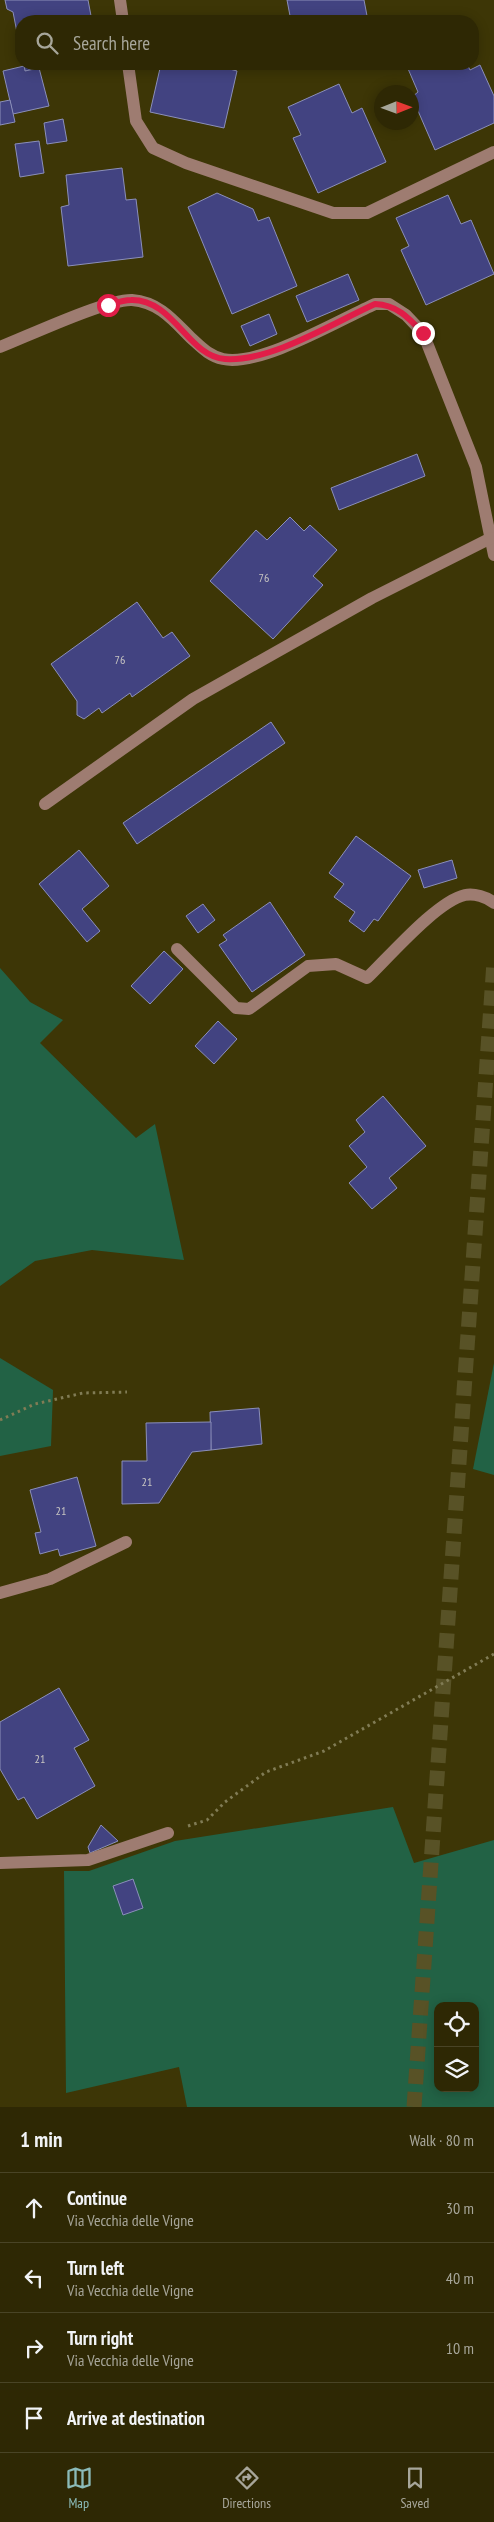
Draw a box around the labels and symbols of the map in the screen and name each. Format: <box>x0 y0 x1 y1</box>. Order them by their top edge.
north arrow <box>374 85 419 130</box>
route start <box>97 294 120 317</box>
route end <box>412 322 435 345</box>
house number: 76 <box>259 570 269 585</box>
house number: 76 <box>115 652 125 667</box>
house number: 21 <box>142 1474 152 1489</box>
house number: 21 <box>56 1503 66 1518</box>
house number: 21 <box>35 1751 45 1766</box>

